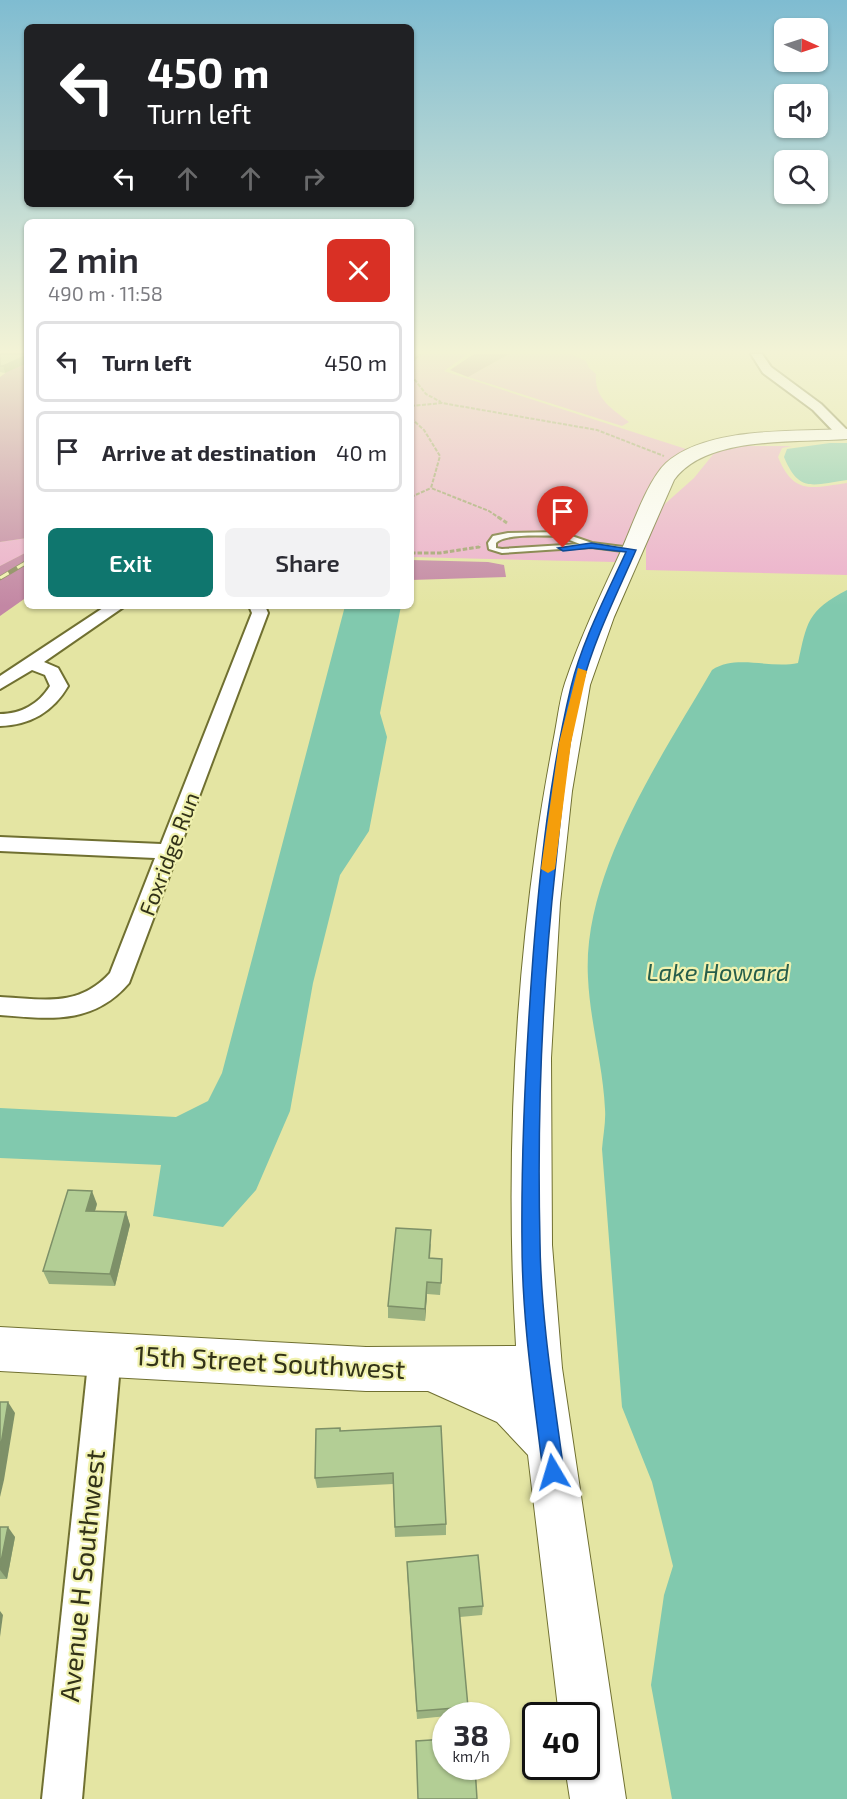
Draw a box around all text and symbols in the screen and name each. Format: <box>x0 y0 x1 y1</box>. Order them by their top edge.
north arrow <box>774 18 828 72</box>
map controls <box>774 18 828 204</box>
text: 450 m <box>147 46 270 96</box>
icon: left <box>48 48 126 126</box>
button: sound <box>774 84 828 138</box>
text: Turn left <box>147 97 251 129</box>
button: search <box>774 150 828 204</box>
icon: left <box>108 162 141 195</box>
icon: ahead <box>171 162 204 195</box>
icon: ahead <box>234 162 267 195</box>
icon: right <box>297 162 330 195</box>
text: 2 min <box>48 237 139 280</box>
button: close <box>327 239 390 302</box>
text: 490 m · 11:58 <box>48 281 163 305</box>
icon: left <box>51 345 84 378</box>
text: Turn left <box>102 349 191 375</box>
text: 450 m <box>324 349 387 375</box>
icon: arrive <box>51 435 84 468</box>
text: Arrive at destination <box>102 439 316 465</box>
text: 40 m <box>336 439 387 465</box>
pin <box>537 486 588 548</box>
icon: arrive <box>546 495 579 528</box>
button: Exit <box>48 528 213 597</box>
button: Share <box>225 528 390 597</box>
street label: Foxridge Run <box>133 788 204 919</box>
water label: Lake Howard <box>646 957 790 986</box>
street label: 15th Street Southwest <box>134 1338 406 1384</box>
position arrow <box>521 1440 585 1504</box>
street label: Avenue H Southwest <box>52 1448 110 1703</box>
speed limit sign: 40 <box>522 1702 600 1780</box>
text: 38 <box>453 1716 489 1752</box>
text: km/h <box>452 1747 490 1765</box>

